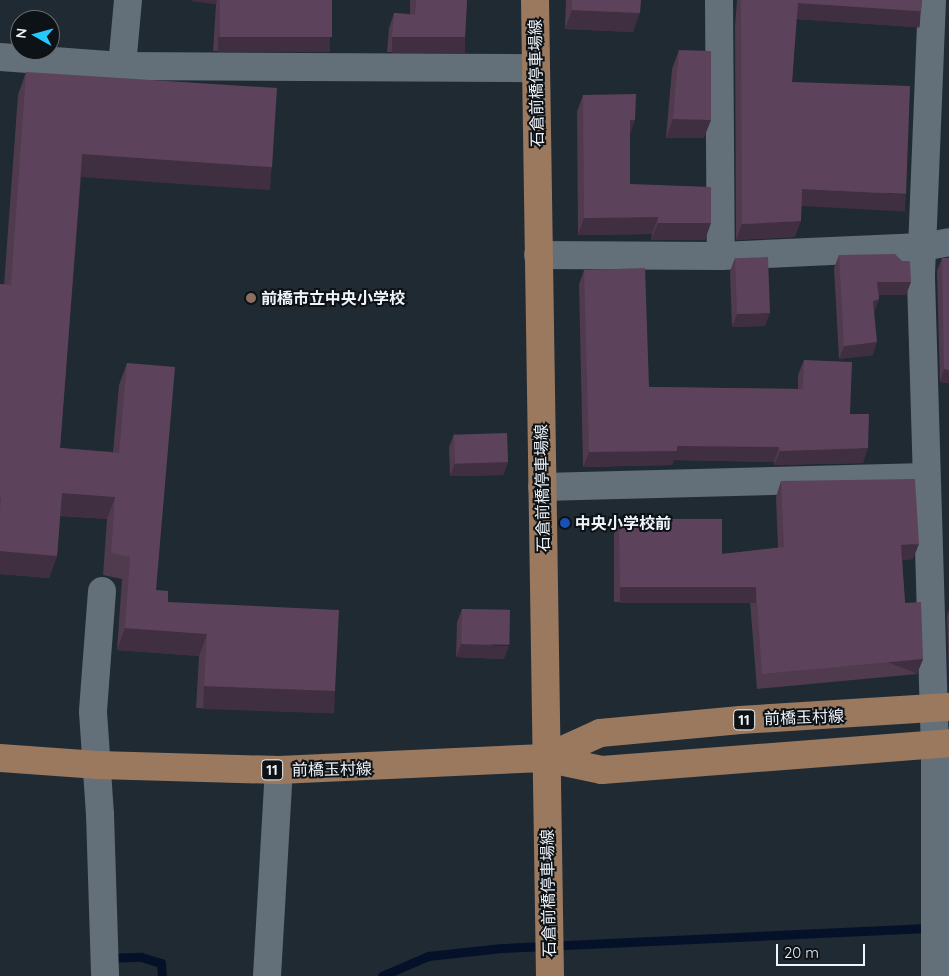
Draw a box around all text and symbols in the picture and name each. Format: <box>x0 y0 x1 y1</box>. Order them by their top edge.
north arrow <box>10 10 60 60</box>
street label: 石倉前橋停車場線 <box>525 19 547 147</box>
text: N <box>12 27 31 40</box>
place label: 前橋市立中央小学校 <box>261 288 405 308</box>
marker: 前橋市立中央小学校 <box>245 292 257 304</box>
street label: 石倉前橋停車場線 <box>531 424 553 552</box>
place label: 中央小学校前 <box>575 513 671 533</box>
marker: 中央小学校前 <box>559 517 571 529</box>
street label: 前橋玉村線 <box>764 706 844 728</box>
road number: 11 <box>733 708 755 732</box>
road number: 11 <box>261 758 283 782</box>
street label: 前橋玉村線 <box>292 759 372 779</box>
street label: 石倉前橋停車場線 <box>537 829 559 957</box>
scale bar <box>779 934 868 966</box>
text: 20 m <box>784 943 819 962</box>

